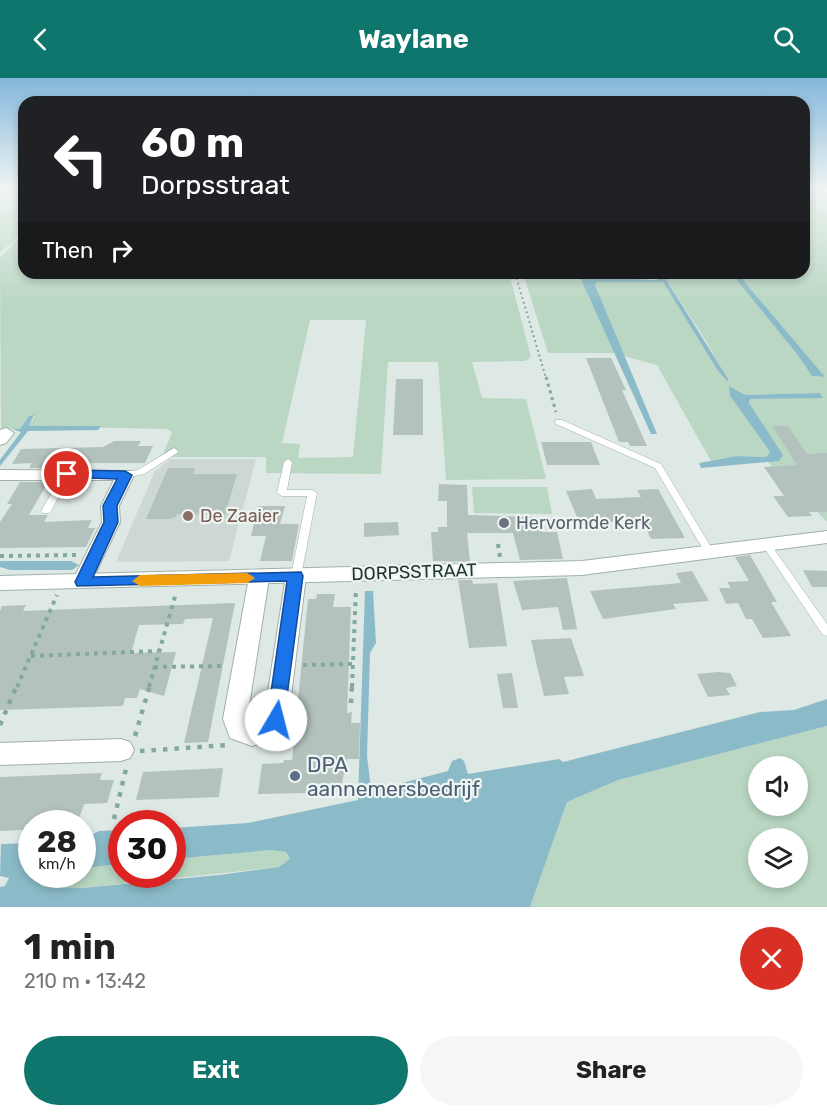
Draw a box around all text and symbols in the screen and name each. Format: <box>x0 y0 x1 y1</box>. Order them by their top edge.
icon: back <box>24 23 57 56</box>
text: Waylane <box>358 23 469 55</box>
icon: search <box>770 23 803 56</box>
text: 60 m <box>141 118 244 168</box>
icon: left <box>42 120 120 198</box>
text: Dorpsstraat <box>141 169 290 201</box>
icon: right <box>105 234 138 267</box>
text: Then <box>42 237 93 264</box>
pin <box>41 448 92 499</box>
icon: arrive <box>50 457 83 490</box>
place label: De Zaaier <box>200 505 279 527</box>
marker: De Zaaier <box>181 509 195 523</box>
place label: Hervormde Kerk <box>516 512 651 534</box>
marker: Hervormde Kerk <box>497 516 511 530</box>
street label: DORPSSTRAAT <box>351 559 477 585</box>
position arrow <box>244 688 308 752</box>
place label: DPA aannemersbedrijf <box>307 752 480 801</box>
map controls <box>748 756 808 888</box>
button: sound <box>748 756 808 816</box>
marker: DPA aannemersbedrijf <box>288 769 302 783</box>
speed limit sign: 30 <box>108 810 186 888</box>
text: 28 <box>37 824 77 860</box>
button: layers <box>748 828 808 888</box>
text: km/h <box>38 855 76 873</box>
text: 1 min <box>24 925 116 968</box>
button: close <box>740 927 803 990</box>
text: 210 m · 13:42 <box>24 969 146 993</box>
button: Exit <box>24 1036 408 1105</box>
button: Share <box>420 1036 803 1105</box>

